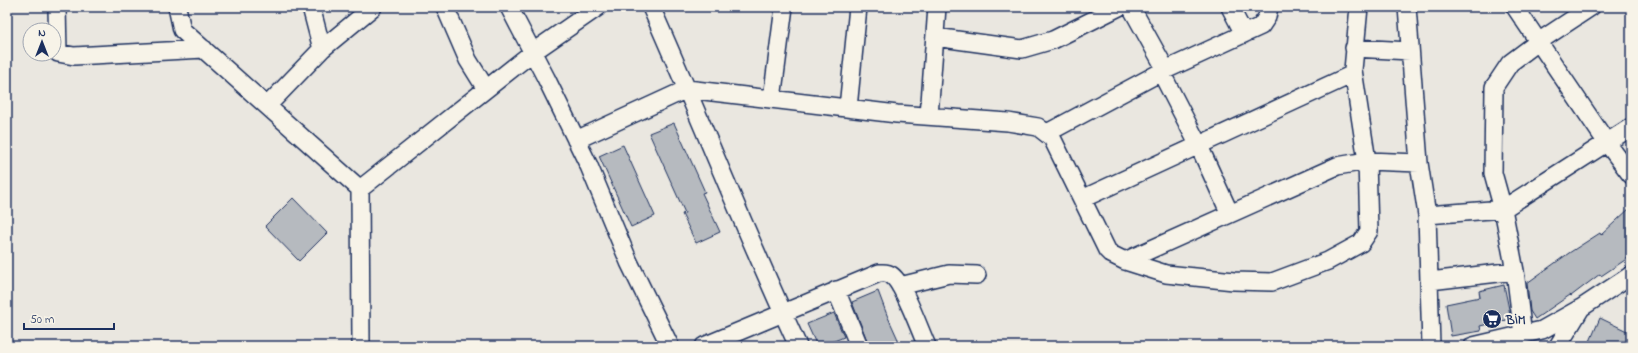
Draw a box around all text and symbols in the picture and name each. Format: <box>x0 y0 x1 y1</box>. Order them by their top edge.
north arrow <box>22 22 62 62</box>
text: N <box>38 25 46 41</box>
scale bar <box>24 305 114 331</box>
supermarket icon: BİM <box>1481 308 1503 330</box>
text: 50 m <box>30 311 54 329</box>
place label: BİM <box>1505 311 1526 330</box>

